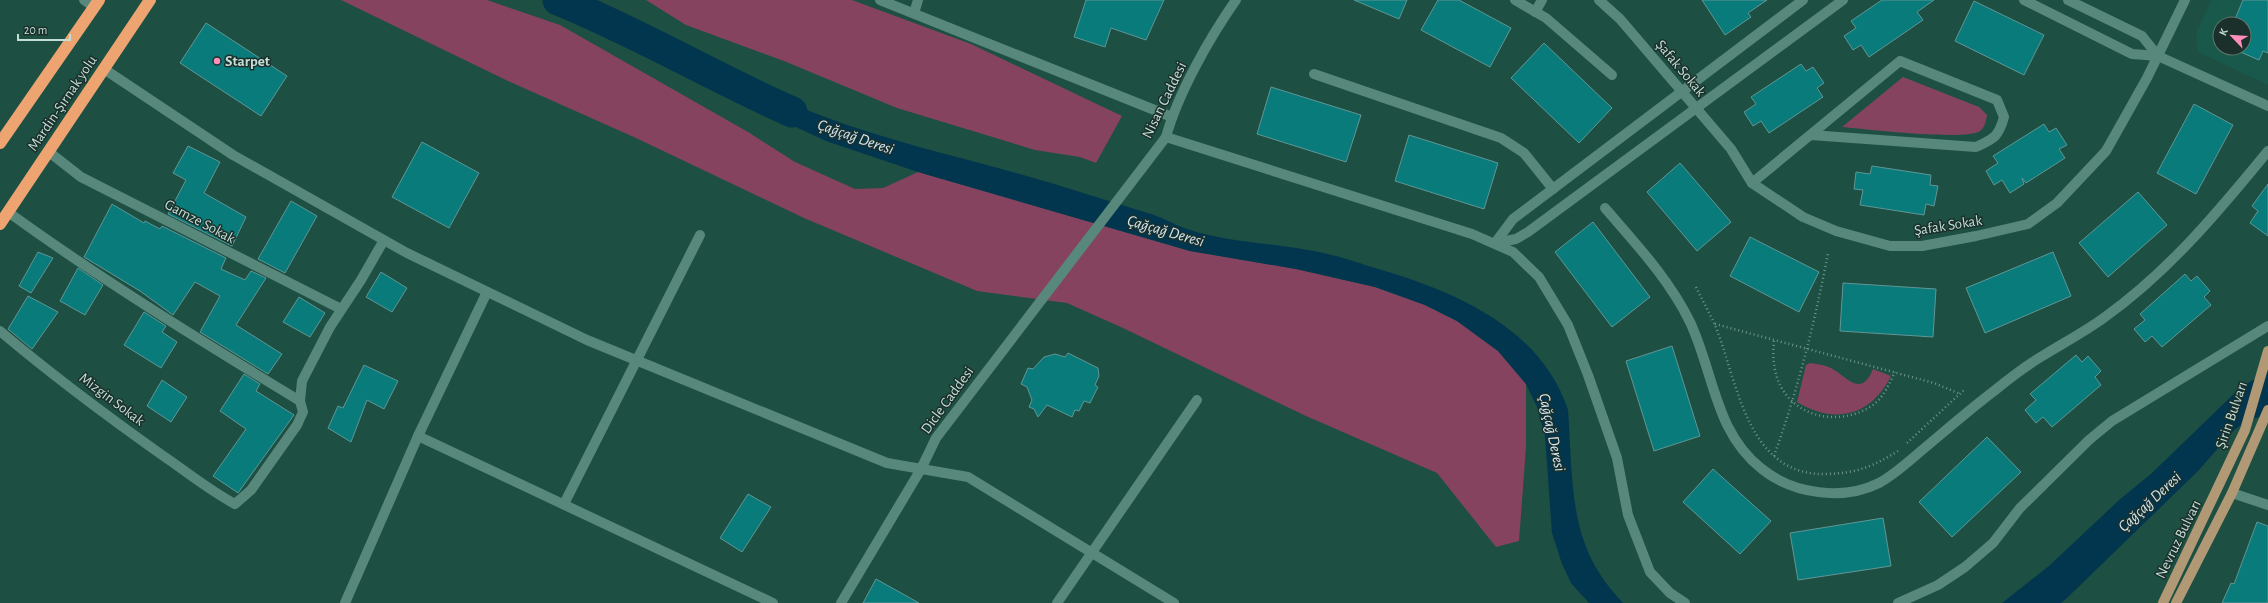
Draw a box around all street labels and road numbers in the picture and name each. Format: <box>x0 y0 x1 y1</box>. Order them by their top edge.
street label: Şafak Sokak <box>1653 37 1709 100</box>
street label: Mardin-Şırnak yolu <box>25 53 100 154</box>
street label: Nisan Caddesi <box>1140 60 1189 141</box>
street label: Gamze Sokak <box>162 197 238 246</box>
street label: Şafak Sokak <box>1913 213 1983 238</box>
street label: Dicle Caddesi <box>918 364 977 436</box>
street label: Mizgin Sokak <box>76 370 147 429</box>
street label: Şirin Bulvarı <box>2213 380 2250 451</box>
street label: Nevruz Bulvarı <box>2153 498 2204 581</box>

